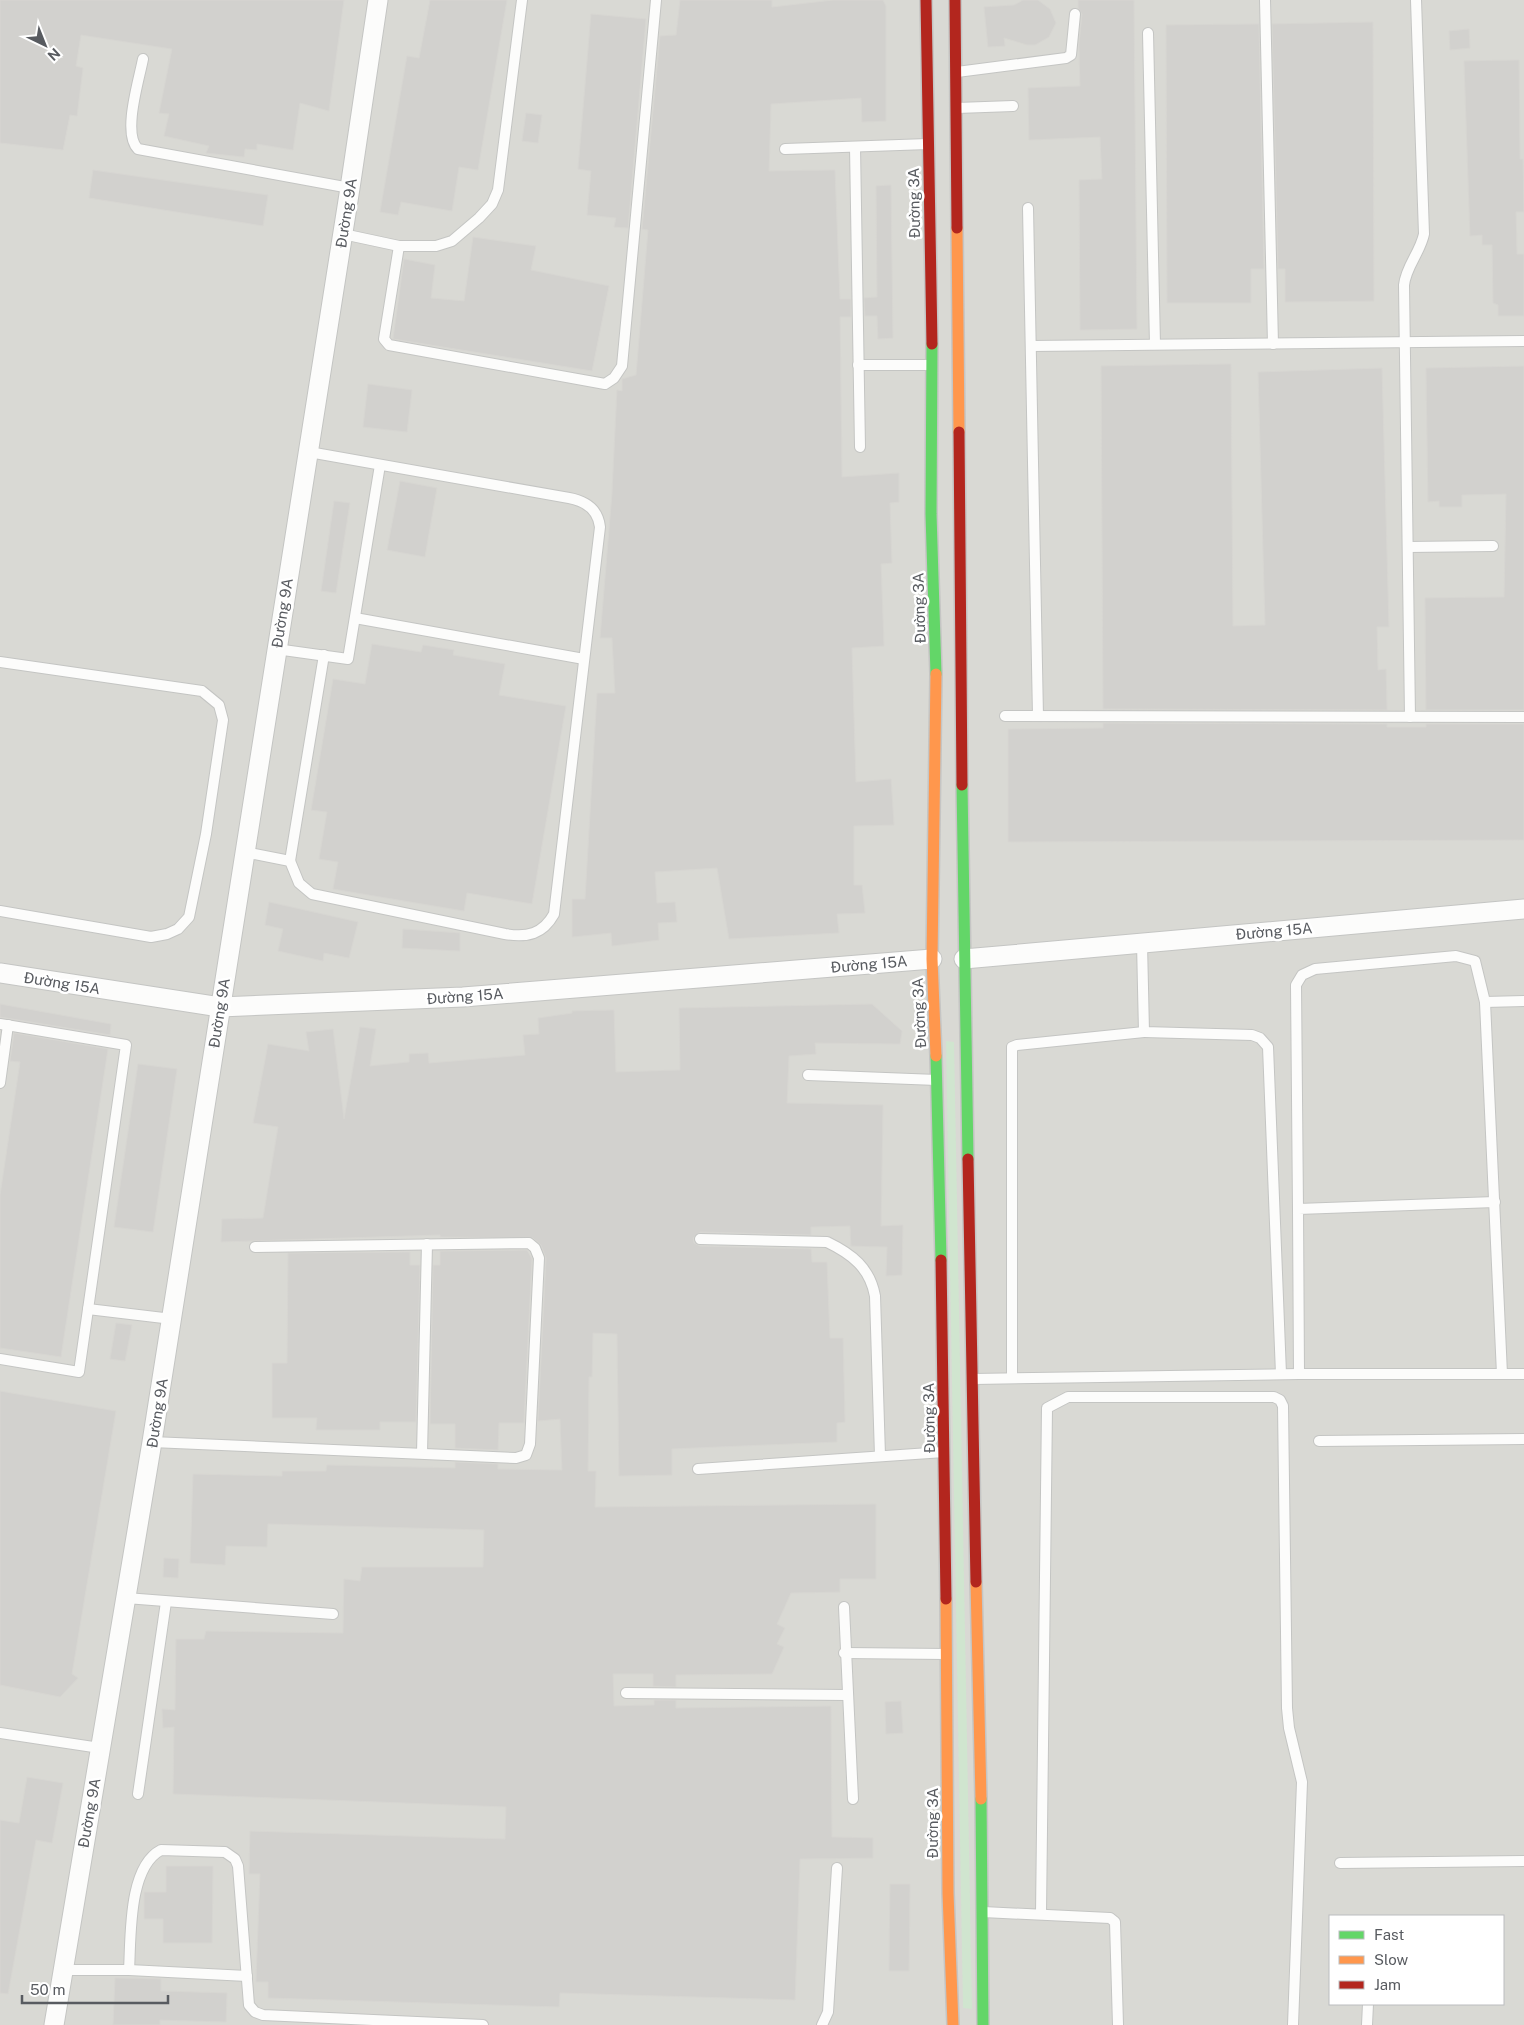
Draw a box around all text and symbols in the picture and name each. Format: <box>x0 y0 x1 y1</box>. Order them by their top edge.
north arrow <box>20 20 70 70</box>
text: N <box>44 45 63 64</box>
street label: Đường 3A <box>905 167 923 239</box>
street label: Đường 9A <box>332 176 360 249</box>
street label: Đường 3A <box>909 572 929 644</box>
street label: Đường 9A <box>268 576 296 649</box>
street label: Đường 15A <box>1235 919 1313 943</box>
street label: Đường 15A <box>830 952 908 976</box>
street label: Đường 15A <box>23 969 102 997</box>
street label: Đường 9A <box>205 976 233 1049</box>
street label: Đường 3A <box>909 977 929 1049</box>
street label: Đường 15A <box>426 985 504 1007</box>
street label: Đường 9A <box>143 1376 171 1449</box>
street label: Đường 3A <box>920 1382 938 1454</box>
street label: Đường 9A <box>74 1776 104 1849</box>
street label: Đường 3A <box>924 1787 941 1858</box>
legend <box>1329 1915 1504 2005</box>
text: Fast <box>1374 1926 1404 1943</box>
text: Slow <box>1374 1951 1409 1968</box>
scale bar <box>22 1972 169 2004</box>
text: Jam <box>1374 1976 1401 1993</box>
text: 50 m <box>30 1981 65 1998</box>

